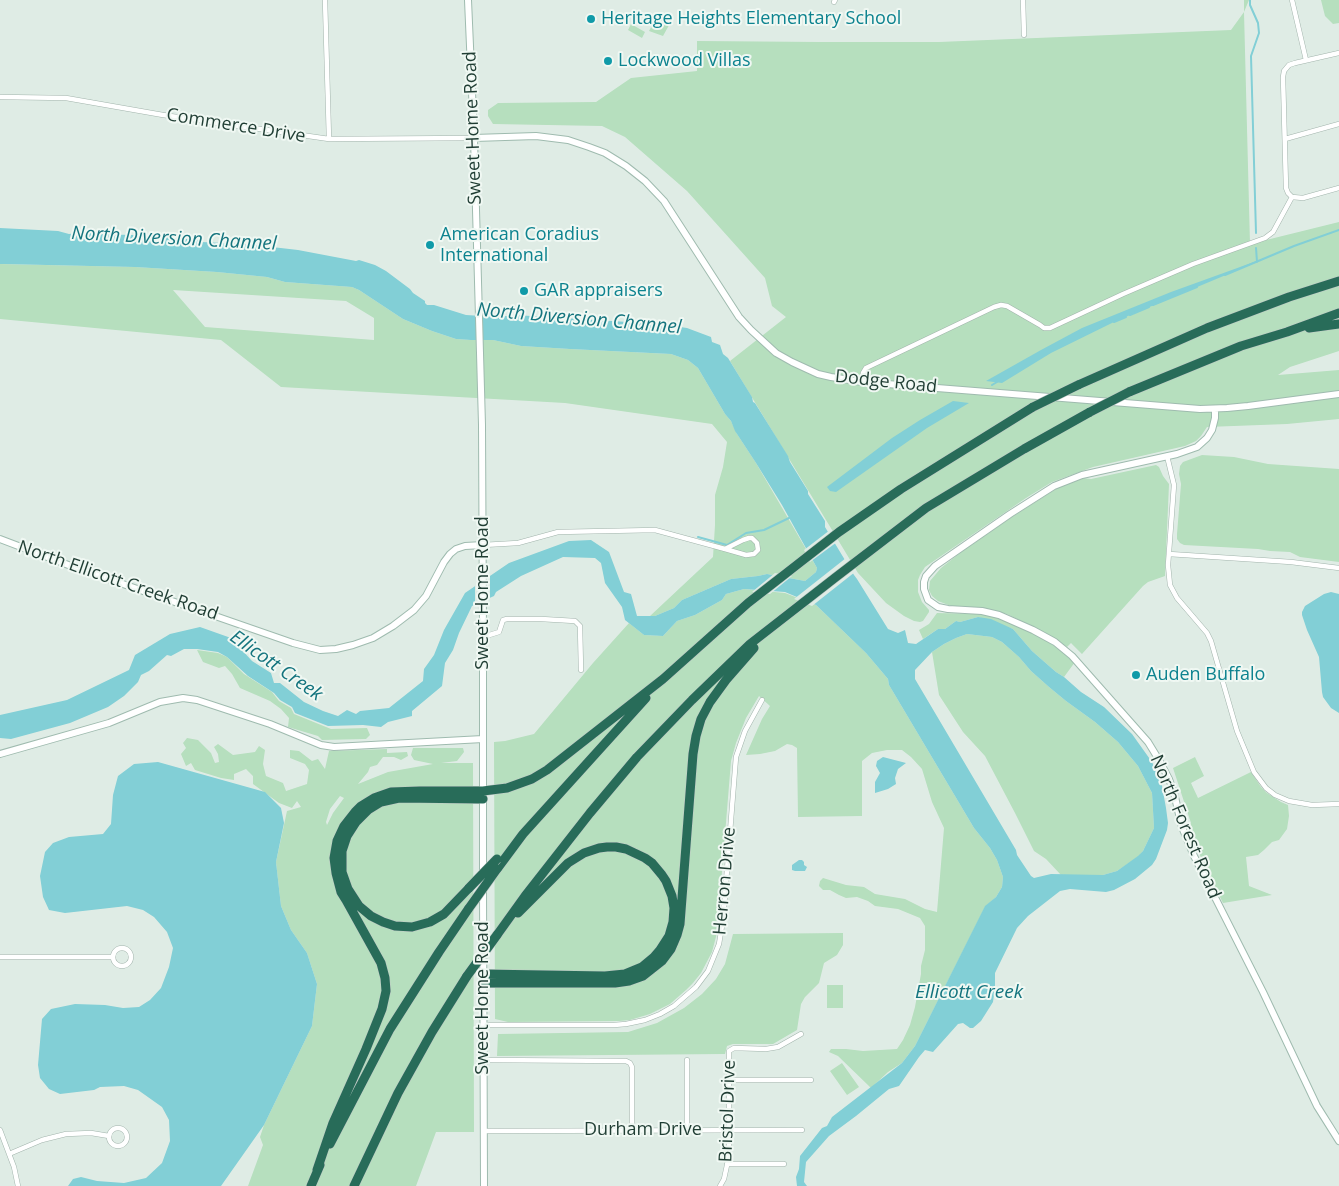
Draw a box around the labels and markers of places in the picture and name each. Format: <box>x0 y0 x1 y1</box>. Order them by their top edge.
place label: Heritage Heights Elementary School <box>601 8 901 30</box>
marker: Heritage Heights Elementary School <box>585 13 597 25</box>
place label: Lockwood Villas <box>618 50 751 72</box>
marker: Lockwood Villas <box>602 55 614 67</box>
place label: American Coradius International <box>440 224 599 266</box>
marker: American Coradius International <box>424 239 436 251</box>
place label: GAR appraisers <box>534 280 663 302</box>
marker: GAR appraisers <box>518 285 530 297</box>
place label: Auden Buffalo <box>1146 664 1265 686</box>
marker: Auden Buffalo <box>1130 669 1142 681</box>

